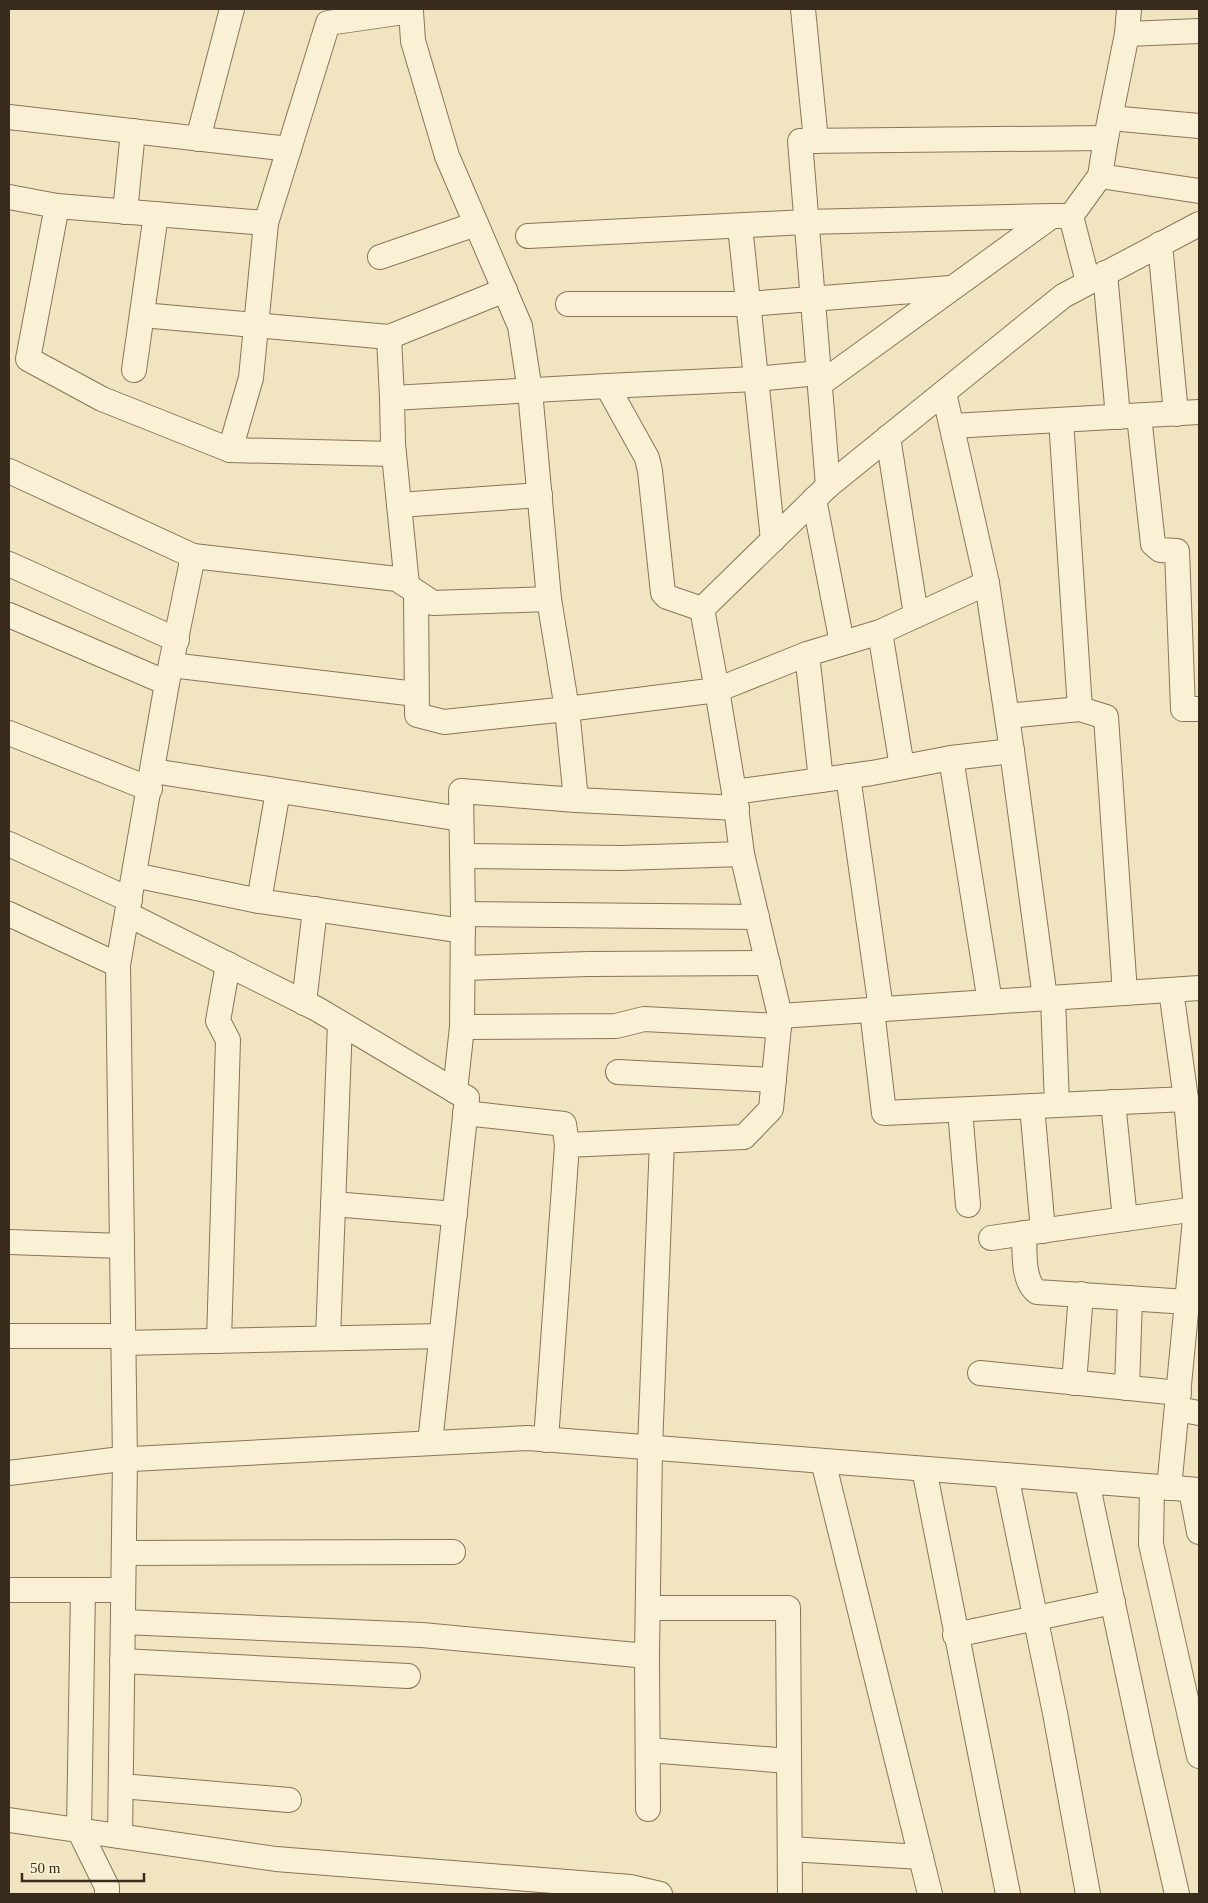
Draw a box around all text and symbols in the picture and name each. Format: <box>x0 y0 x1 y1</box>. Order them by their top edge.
scale bar <box>22 1850 145 1882</box>
text: 50 m <box>30 1860 61 1876</box>

